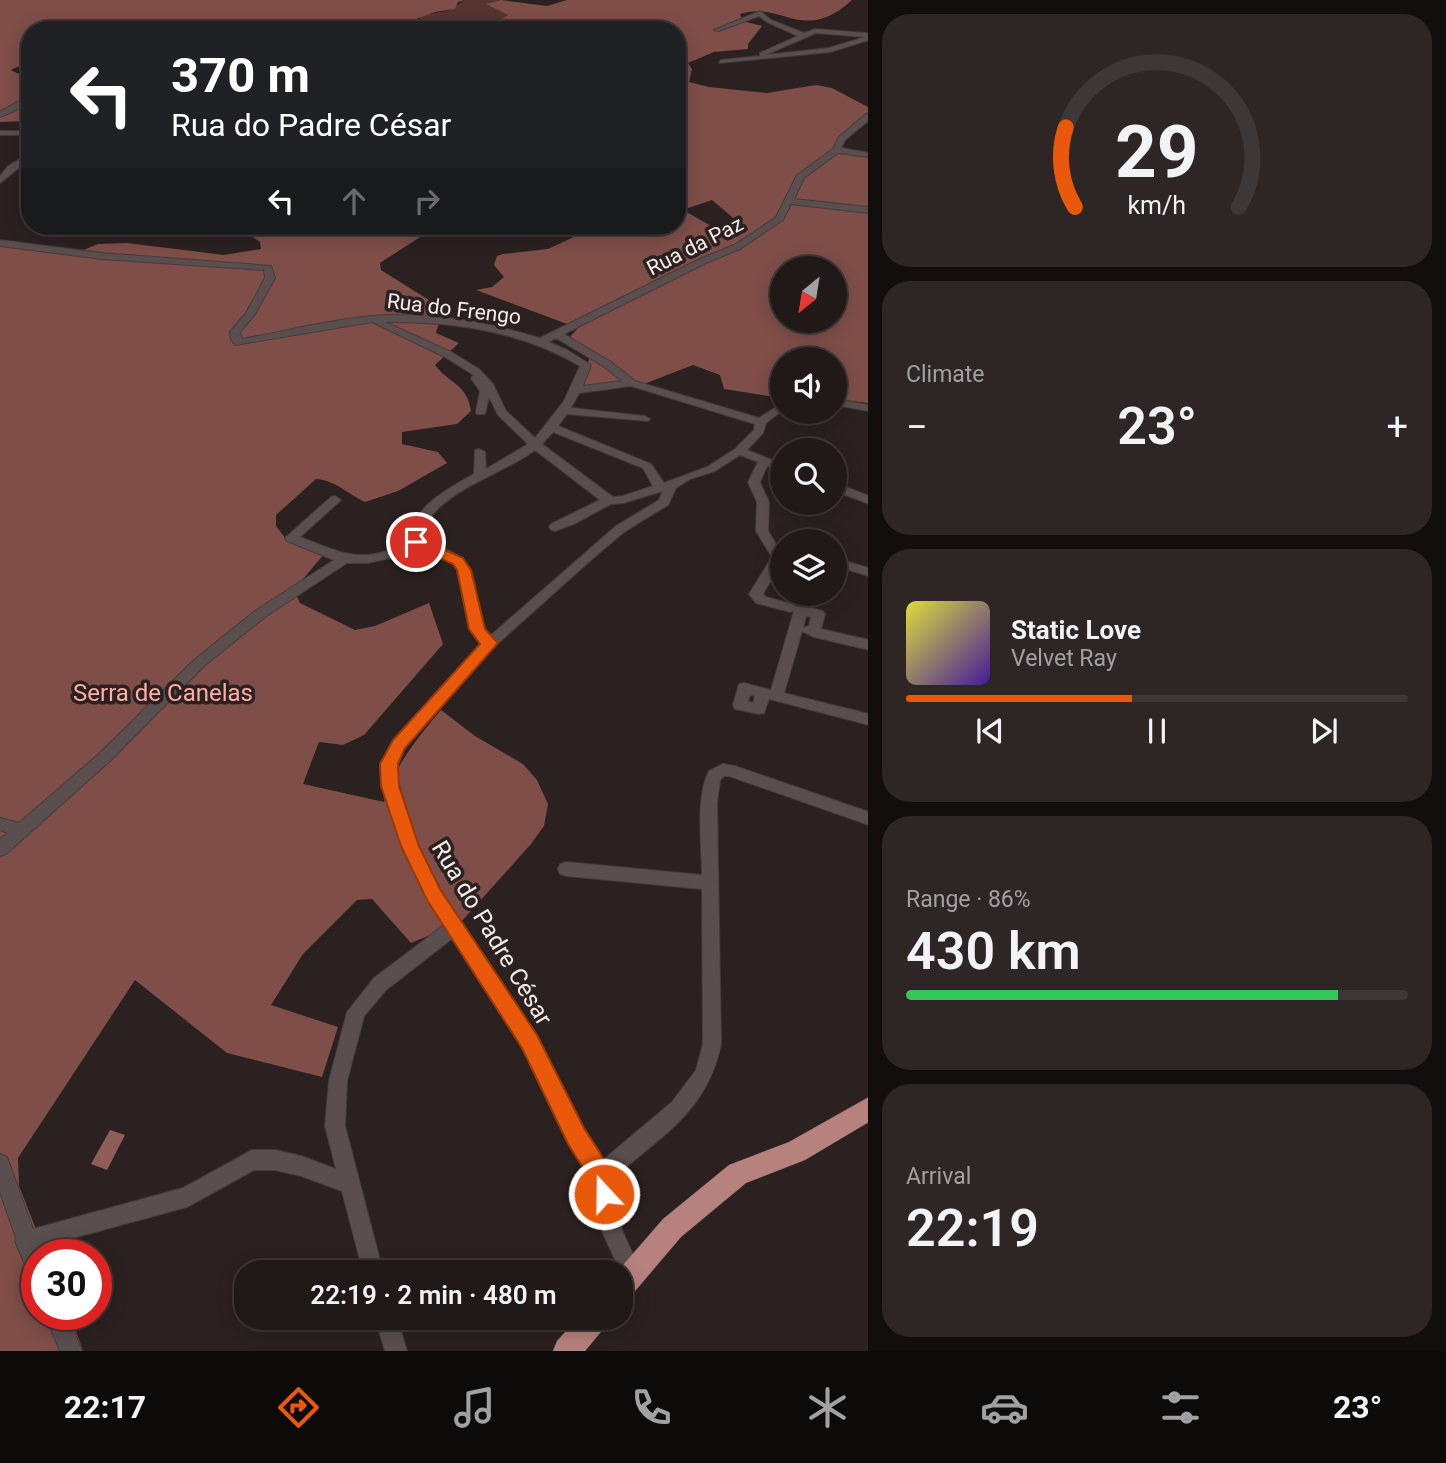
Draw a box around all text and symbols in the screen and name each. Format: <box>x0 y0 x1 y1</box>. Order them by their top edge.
text: 370 m <box>171 47 310 104</box>
icon: left <box>56 49 147 140</box>
text: Rua do Padre César <box>171 106 451 144</box>
text: 29 <box>1115 109 1199 195</box>
icon: left <box>262 182 300 220</box>
icon: ahead <box>335 182 373 220</box>
icon: right <box>408 182 446 220</box>
text: km/h <box>1128 191 1186 220</box>
street label: Rua da Paz <box>643 212 747 280</box>
north arrow <box>770 256 847 332</box>
map controls <box>770 256 847 606</box>
street label: Rua do Frengo <box>386 289 522 329</box>
button: sound <box>770 347 847 424</box>
text: Climate <box>906 361 985 388</box>
text: 23° <box>1117 396 1197 457</box>
text: − <box>906 405 928 449</box>
text: + <box>1386 405 1408 449</box>
button: search <box>770 438 847 515</box>
pin <box>386 512 446 572</box>
icon: arrive <box>397 523 435 561</box>
button: layers <box>770 529 847 606</box>
text: Static Love <box>1011 615 1141 645</box>
text: Velvet Ray <box>1011 645 1117 672</box>
park label: Serra de Canelas <box>73 679 253 707</box>
icon: previous <box>971 712 1009 750</box>
icon: pause <box>1138 712 1176 750</box>
icon: next <box>1305 712 1343 750</box>
street label: Rua do Padre César <box>426 836 558 1030</box>
text: Range · 86% <box>906 886 1031 913</box>
text: 430 km <box>906 921 1081 982</box>
position arrow <box>567 1157 641 1231</box>
text: Arrival <box>906 1163 971 1190</box>
text: 22:19 <box>906 1198 1039 1259</box>
speed limit sign: 30 <box>21 1239 112 1330</box>
text: 22:19 · 2 min · 480 m <box>310 1280 557 1310</box>
icon: directions <box>274 1383 323 1432</box>
icon: music <box>450 1383 499 1432</box>
icon: phone <box>627 1383 676 1432</box>
icon: climate <box>803 1383 852 1432</box>
icon: car <box>980 1383 1029 1432</box>
icon: filters <box>1156 1383 1205 1432</box>
text: 22:17 <box>64 1388 146 1426</box>
text: 23° <box>1333 1388 1382 1426</box>

